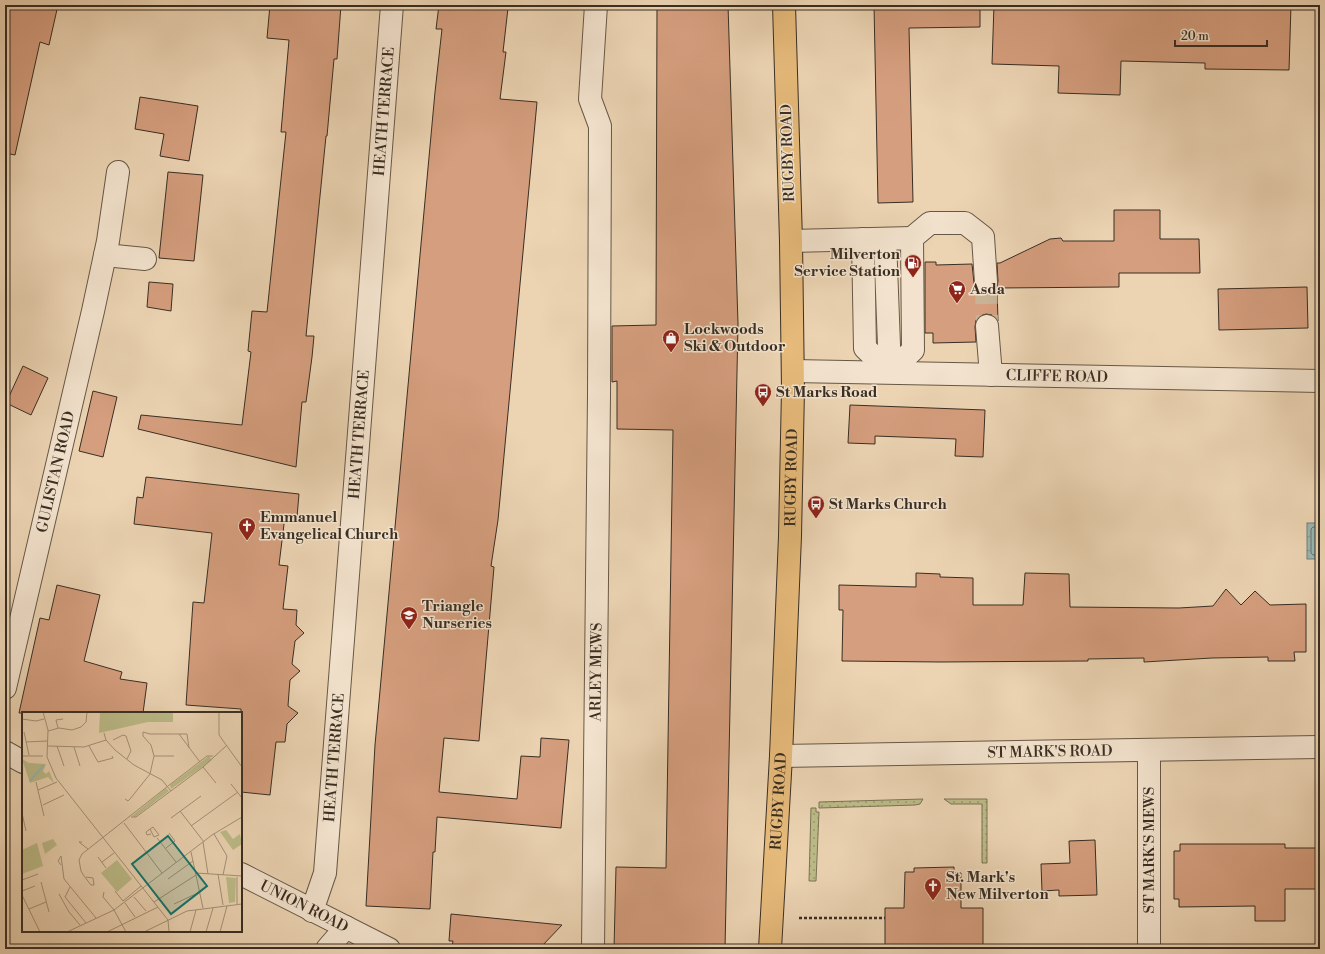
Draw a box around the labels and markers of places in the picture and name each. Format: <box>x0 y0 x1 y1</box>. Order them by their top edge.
place label: Milverton Service Station <box>794 245 901 281</box>
fuel station icon: Milverton Service Station <box>903 253 923 278</box>
supermarket icon: Asda <box>947 279 967 304</box>
place label: Asda <box>969 280 1006 299</box>
place label: Lockwoods Ski & Outdoor <box>684 320 786 356</box>
shop icon: Lockwoods Ski & Outdoor <box>661 328 681 353</box>
bus stop icon: St Marks Road <box>753 382 773 407</box>
place label: St Marks Road <box>776 383 878 402</box>
bus stop icon: St Marks Church <box>806 494 826 519</box>
place label: St Marks Church <box>829 495 947 514</box>
place label: Emmanuel Evangelical Church <box>260 508 399 544</box>
church icon: Emmanuel Evangelical Church <box>237 516 257 541</box>
place label: Triangle Nurseries <box>422 597 492 633</box>
school or university icon: Triangle Nurseries <box>399 605 419 630</box>
place label: St. Mark's New Milverton <box>946 868 1049 904</box>
church icon: St. Mark's New Milverton <box>923 876 943 901</box>

